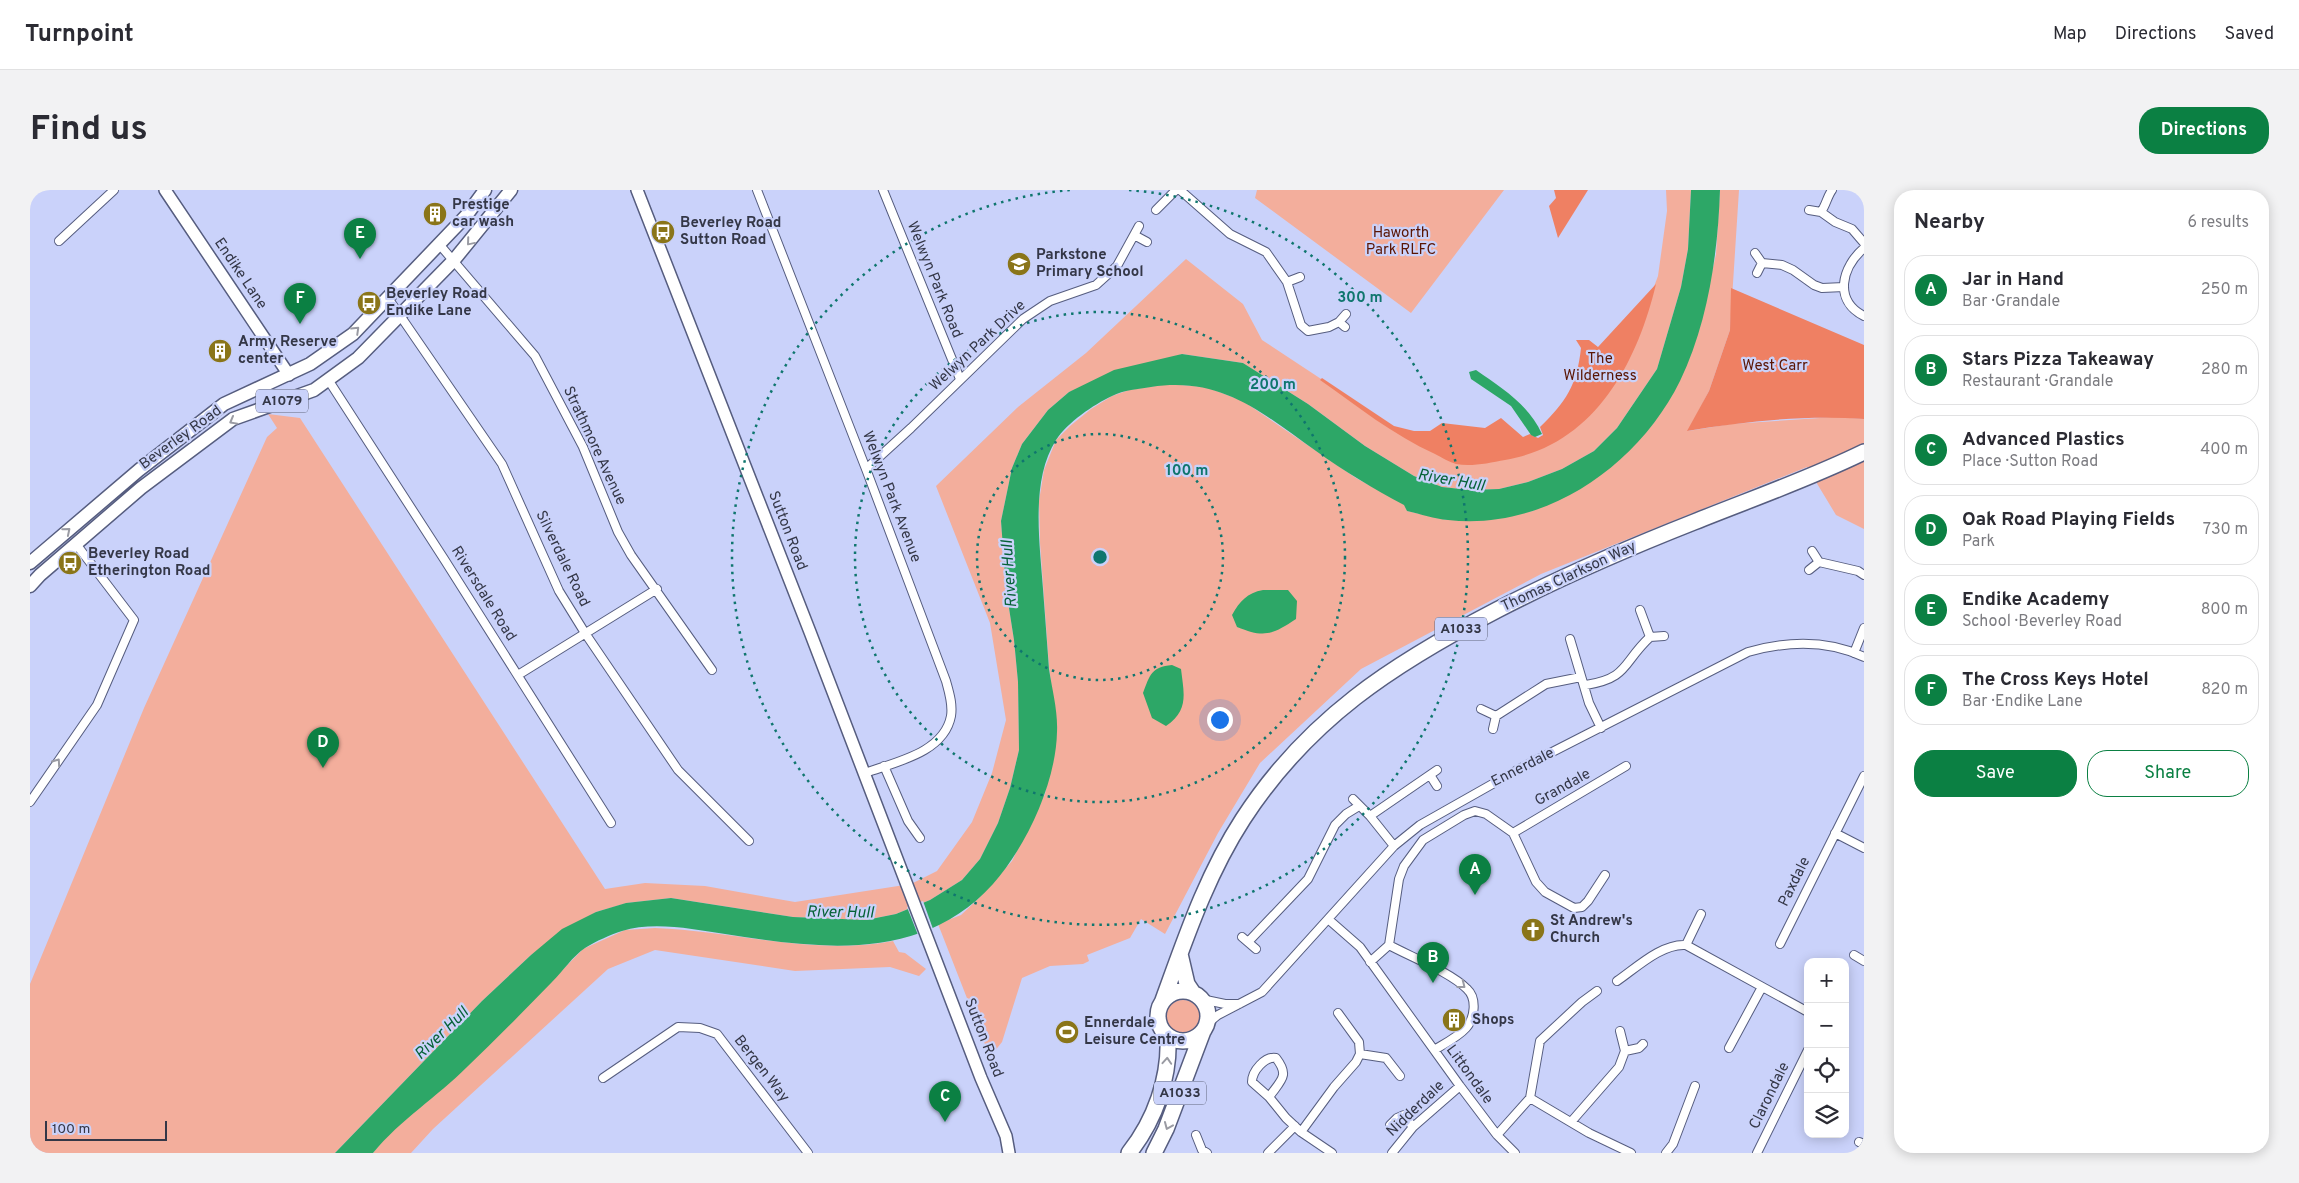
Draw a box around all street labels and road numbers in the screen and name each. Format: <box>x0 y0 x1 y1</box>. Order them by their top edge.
street label: Welwyn Park Road <box>902 219 966 341</box>
street label: Endike Lane <box>209 235 271 313</box>
street label: Welwyn Park Drive <box>926 296 1030 396</box>
street label: Strathmore Avenue <box>558 384 630 508</box>
road number: A1079 <box>256 390 308 412</box>
street label: Beverley Road <box>136 402 226 474</box>
street label: Welwyn Park Avenue <box>857 429 925 565</box>
street label: Sutton Road <box>763 489 811 573</box>
street label: Silverdale Road <box>531 508 593 610</box>
street label: Thomas Clarkson Way <box>1498 537 1640 617</box>
street label: Riversdale Road <box>446 543 520 645</box>
road number: A1033 <box>1435 618 1487 640</box>
street label: Ennerdale <box>1488 744 1558 792</box>
street label: Grandale <box>1532 765 1594 811</box>
street label: Paxdale <box>1775 854 1815 910</box>
street label: Sutton Road <box>959 996 1007 1080</box>
street label: Bergen Way <box>729 1032 793 1106</box>
street label: Littondale <box>1441 1042 1497 1108</box>
street label: Clarondale <box>1746 1059 1794 1133</box>
street label: Nidderdale <box>1383 1077 1449 1141</box>
road number: A1033 <box>1154 1081 1206 1104</box>

